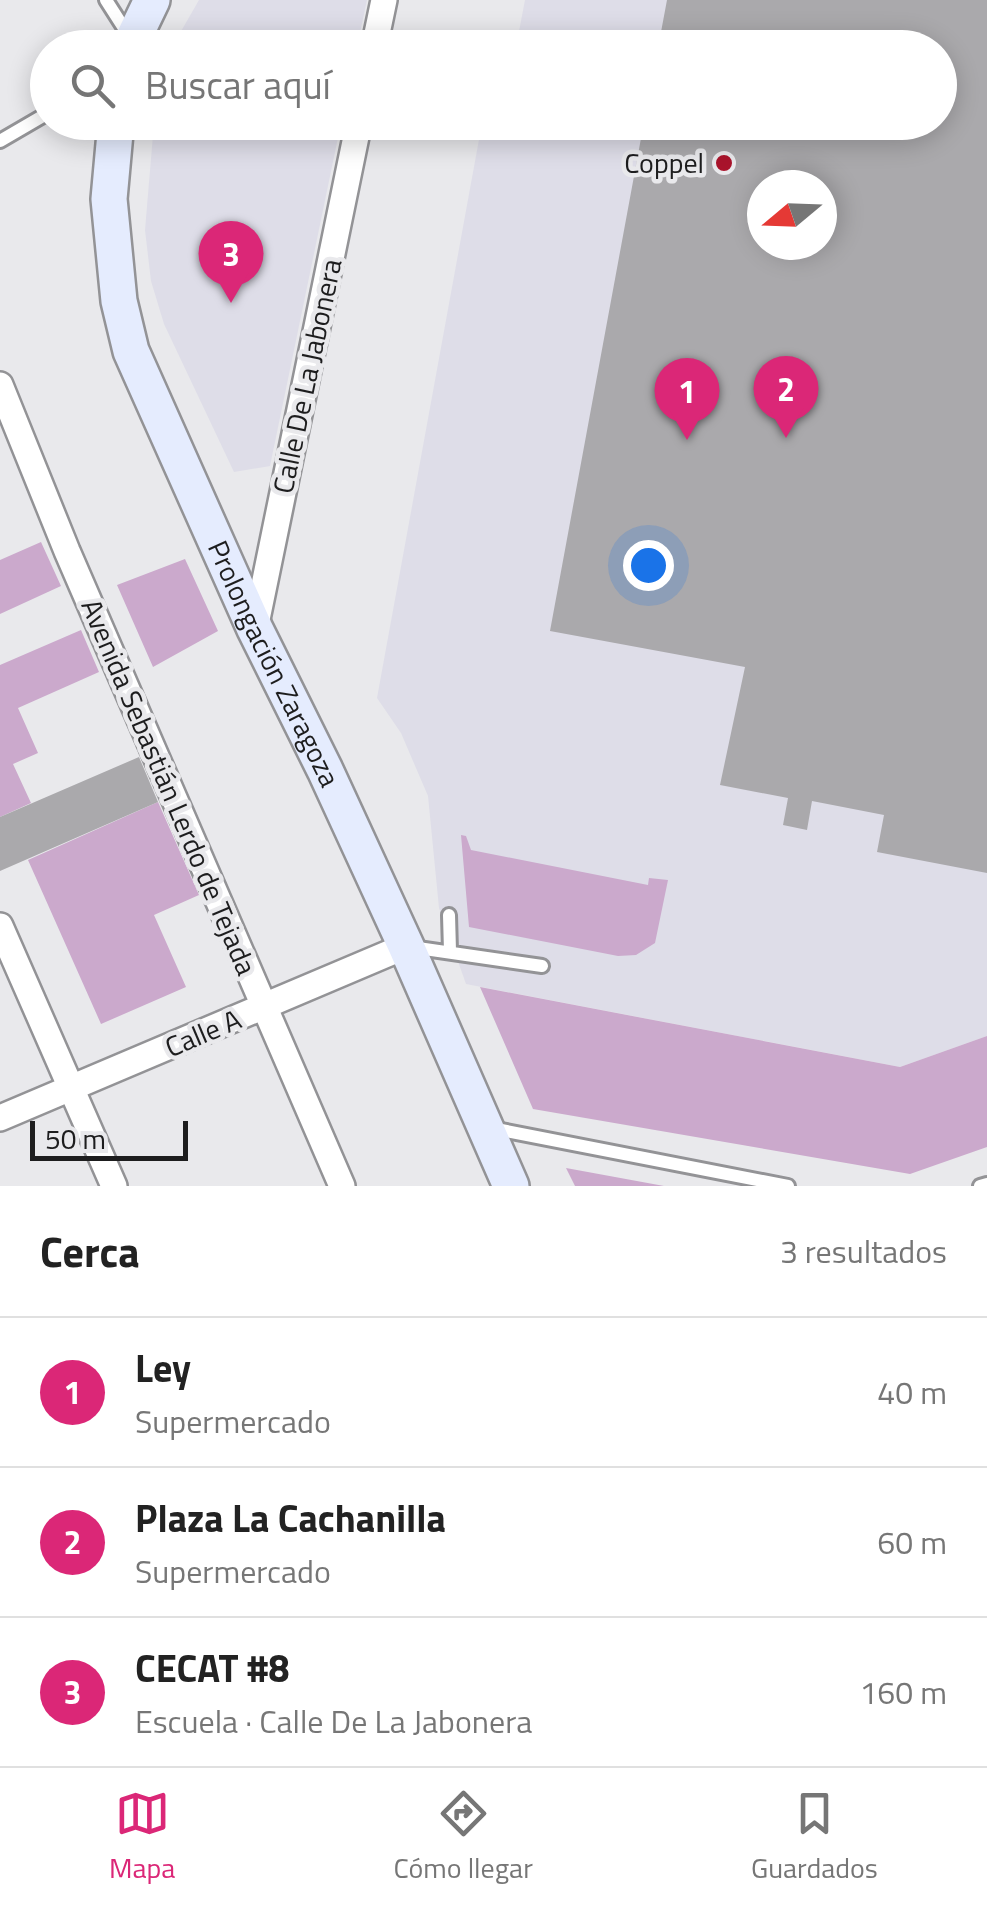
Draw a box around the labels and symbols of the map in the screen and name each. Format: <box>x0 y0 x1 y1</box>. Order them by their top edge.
place label: Coppel <box>624 141 704 184</box>
marker: Coppel <box>713 152 735 174</box>
north arrow <box>747 170 837 260</box>
pin: 3 <box>198 220 264 303</box>
street label: Calle De La Jabonera <box>261 255 352 497</box>
pin: 2 <box>754 356 818 438</box>
pin: 1 <box>654 358 720 440</box>
street label: Prolongación Zaragoza <box>197 533 352 794</box>
your location <box>623 540 674 591</box>
street label: Avenida Sebastián Lerdo de Tejada <box>71 592 268 982</box>
street label: Calle A <box>158 997 248 1068</box>
scale bar <box>30 1116 188 1160</box>

